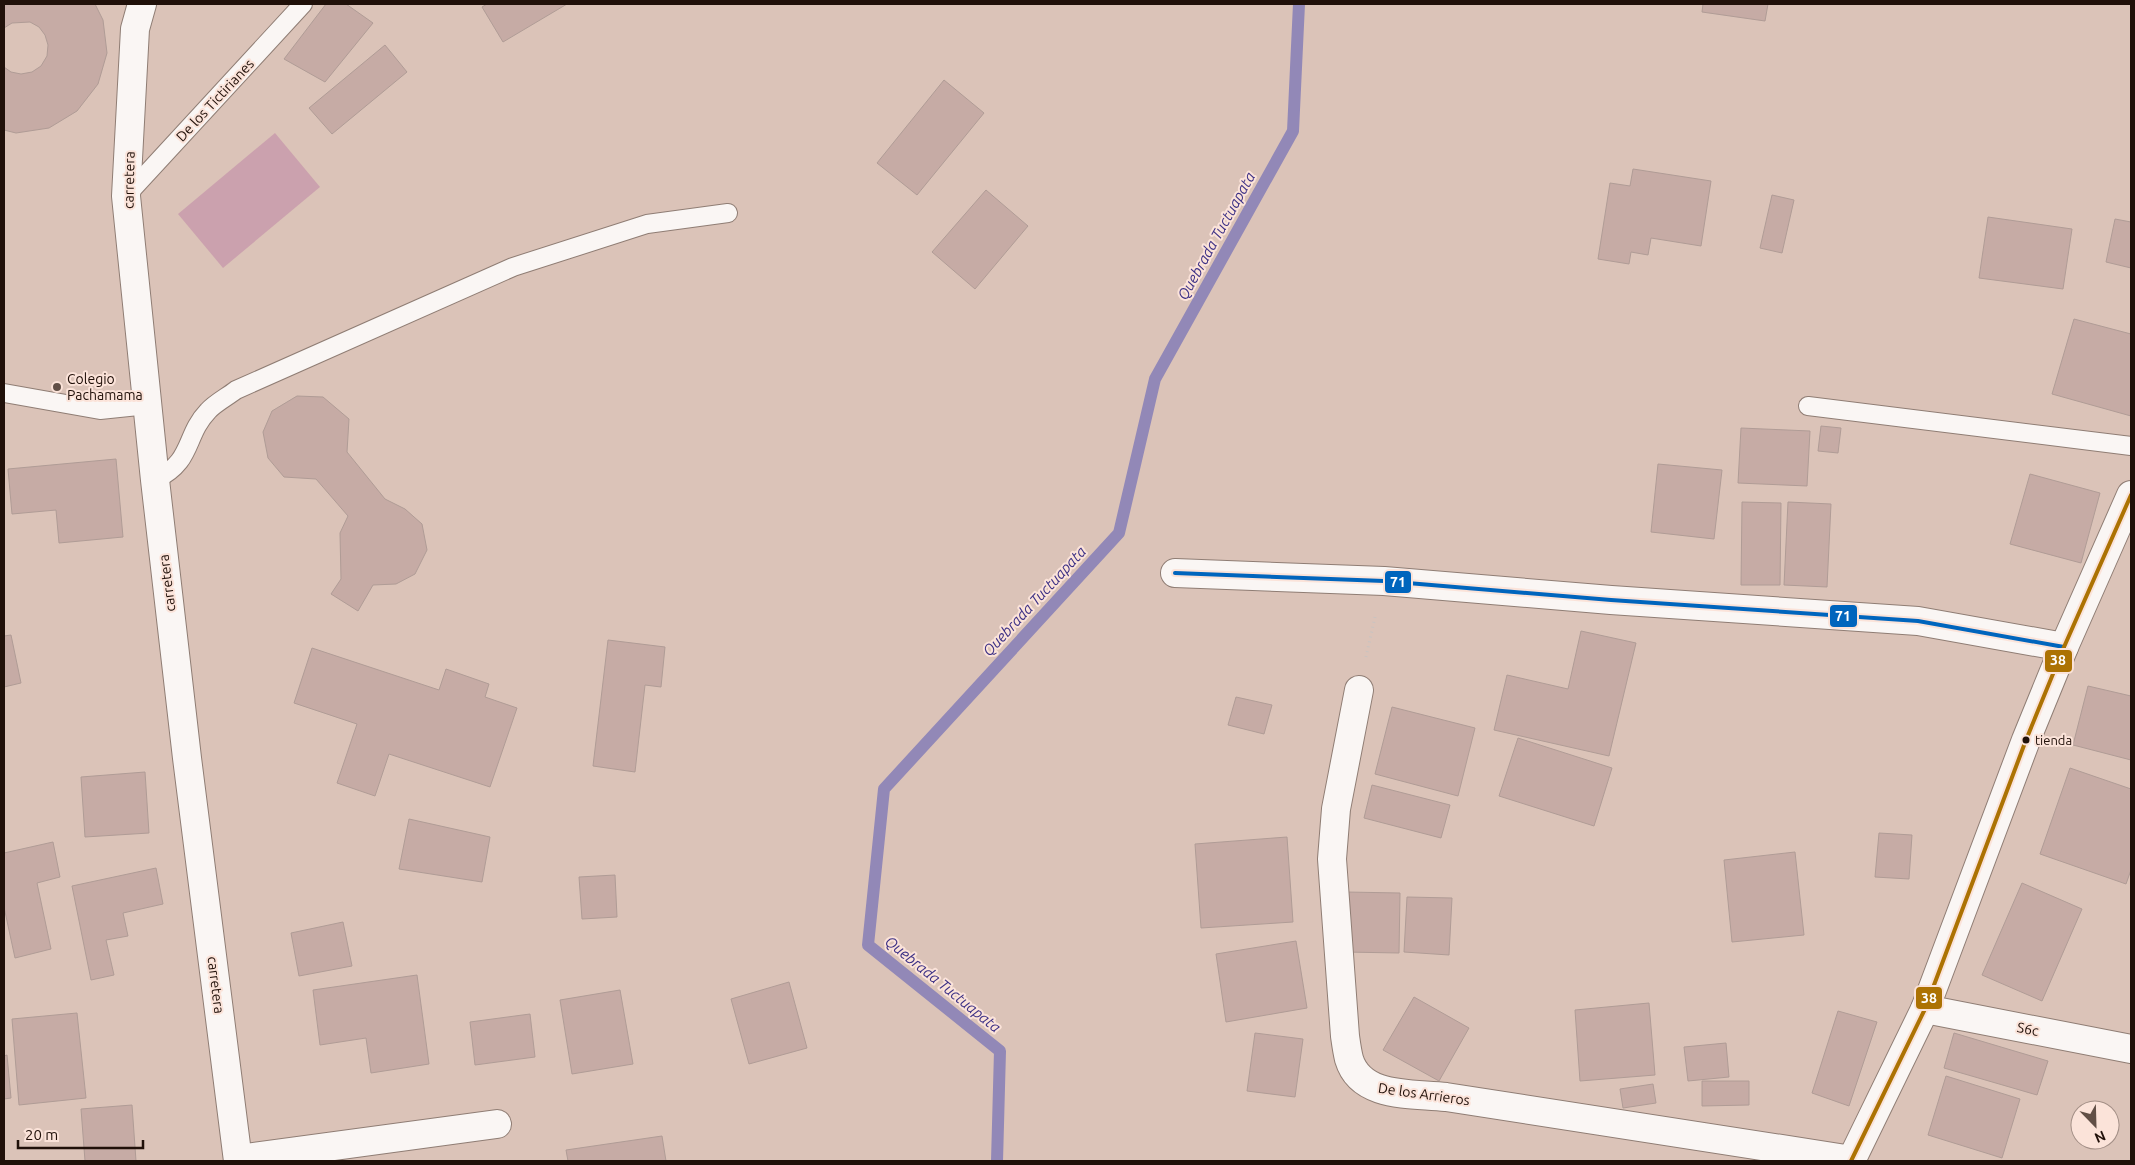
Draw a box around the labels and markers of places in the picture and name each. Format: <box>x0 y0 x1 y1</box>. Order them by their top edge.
place label: Colegio Pachamama <box>67 371 143 403</box>
marker: Colegio Pachamama <box>51 381 63 393</box>
place label: tienda <box>2035 733 2072 747</box>
marker: tienda <box>2021 735 2031 745</box>

